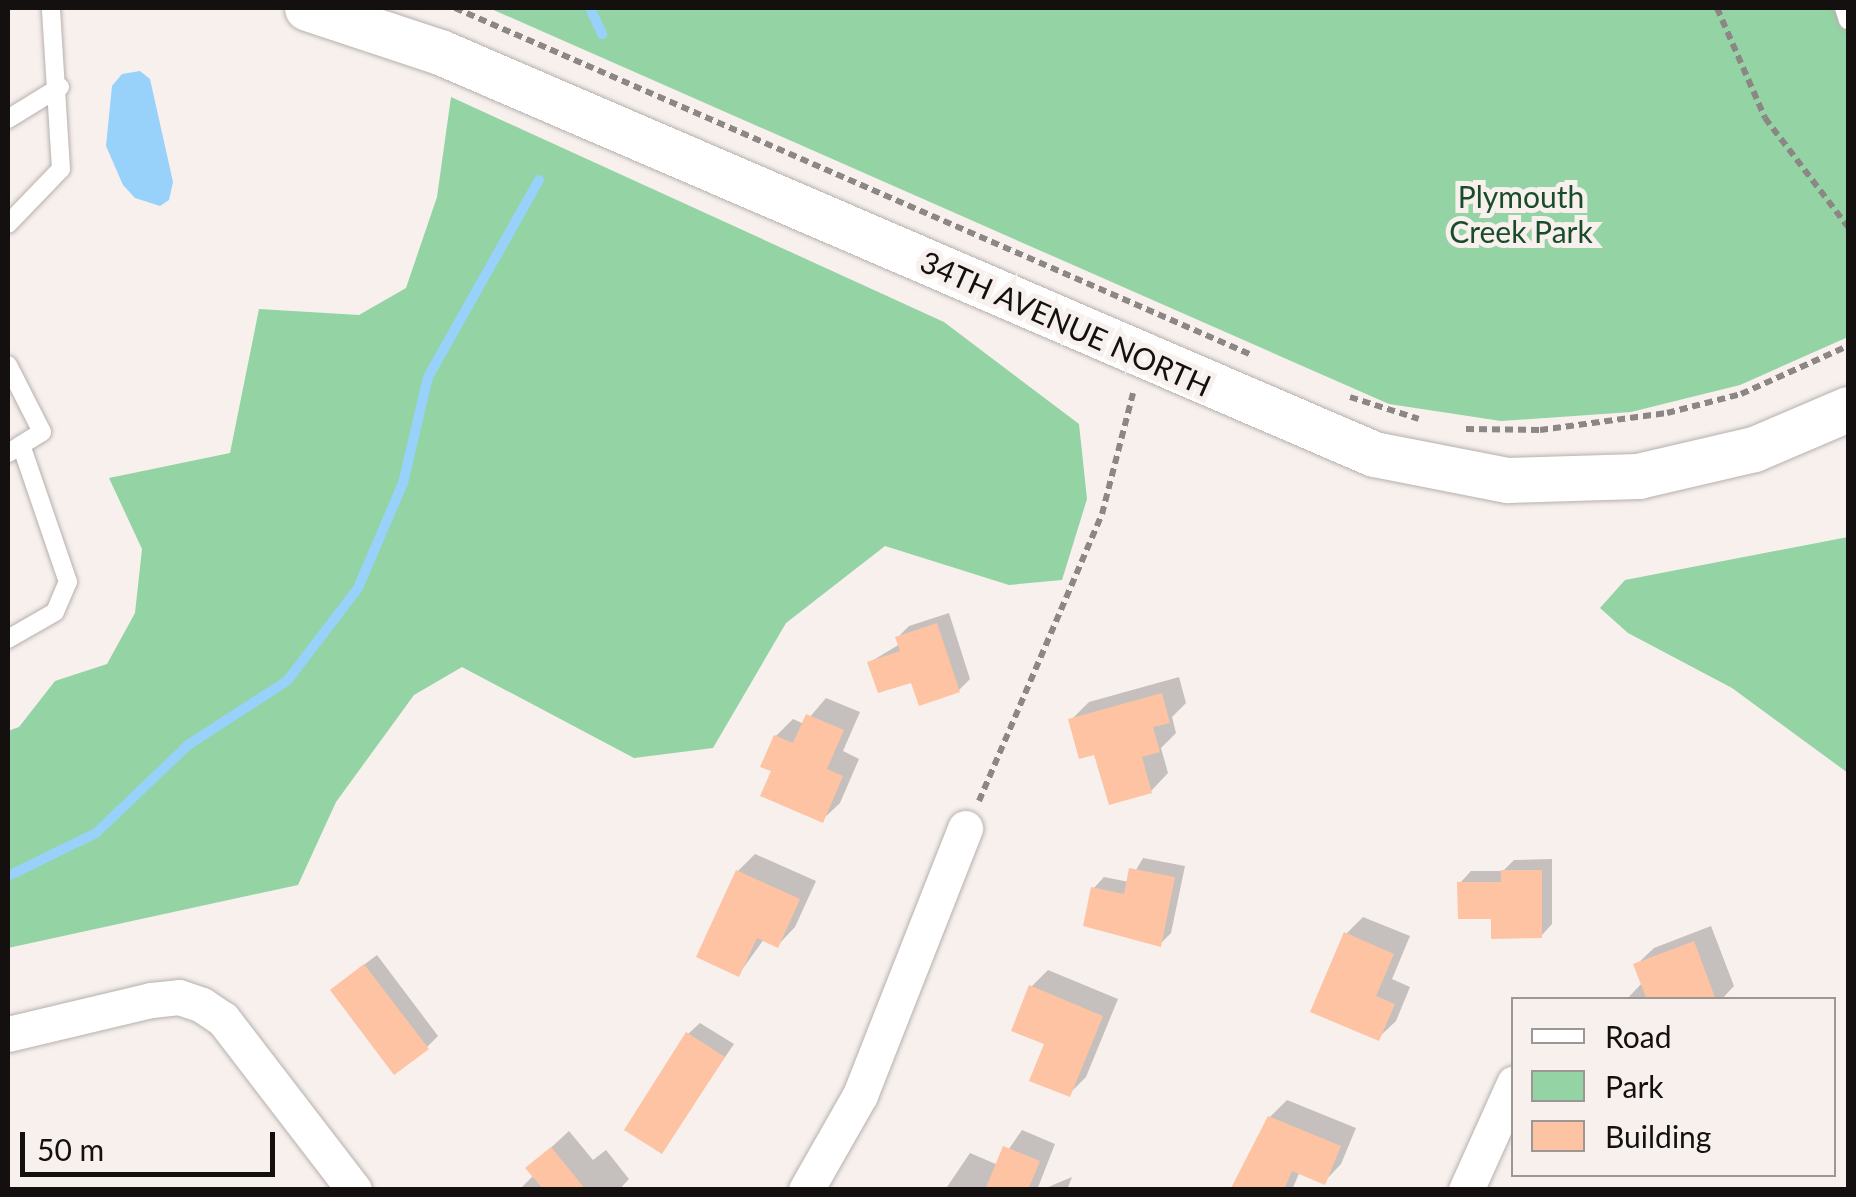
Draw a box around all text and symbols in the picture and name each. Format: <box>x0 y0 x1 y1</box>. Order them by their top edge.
park label: Plymouth Creek Park <box>1449 178 1593 248</box>
street label: 34TH AVENUE NORTH <box>915 242 1217 404</box>
legend <box>1511 997 1836 1177</box>
text: Road <box>1605 1018 1672 1054</box>
text: Park <box>1605 1068 1664 1104</box>
scale bar <box>25 1112 280 1174</box>
text: Building <box>1605 1118 1711 1154</box>
text: 50 m <box>37 1131 104 1167</box>

